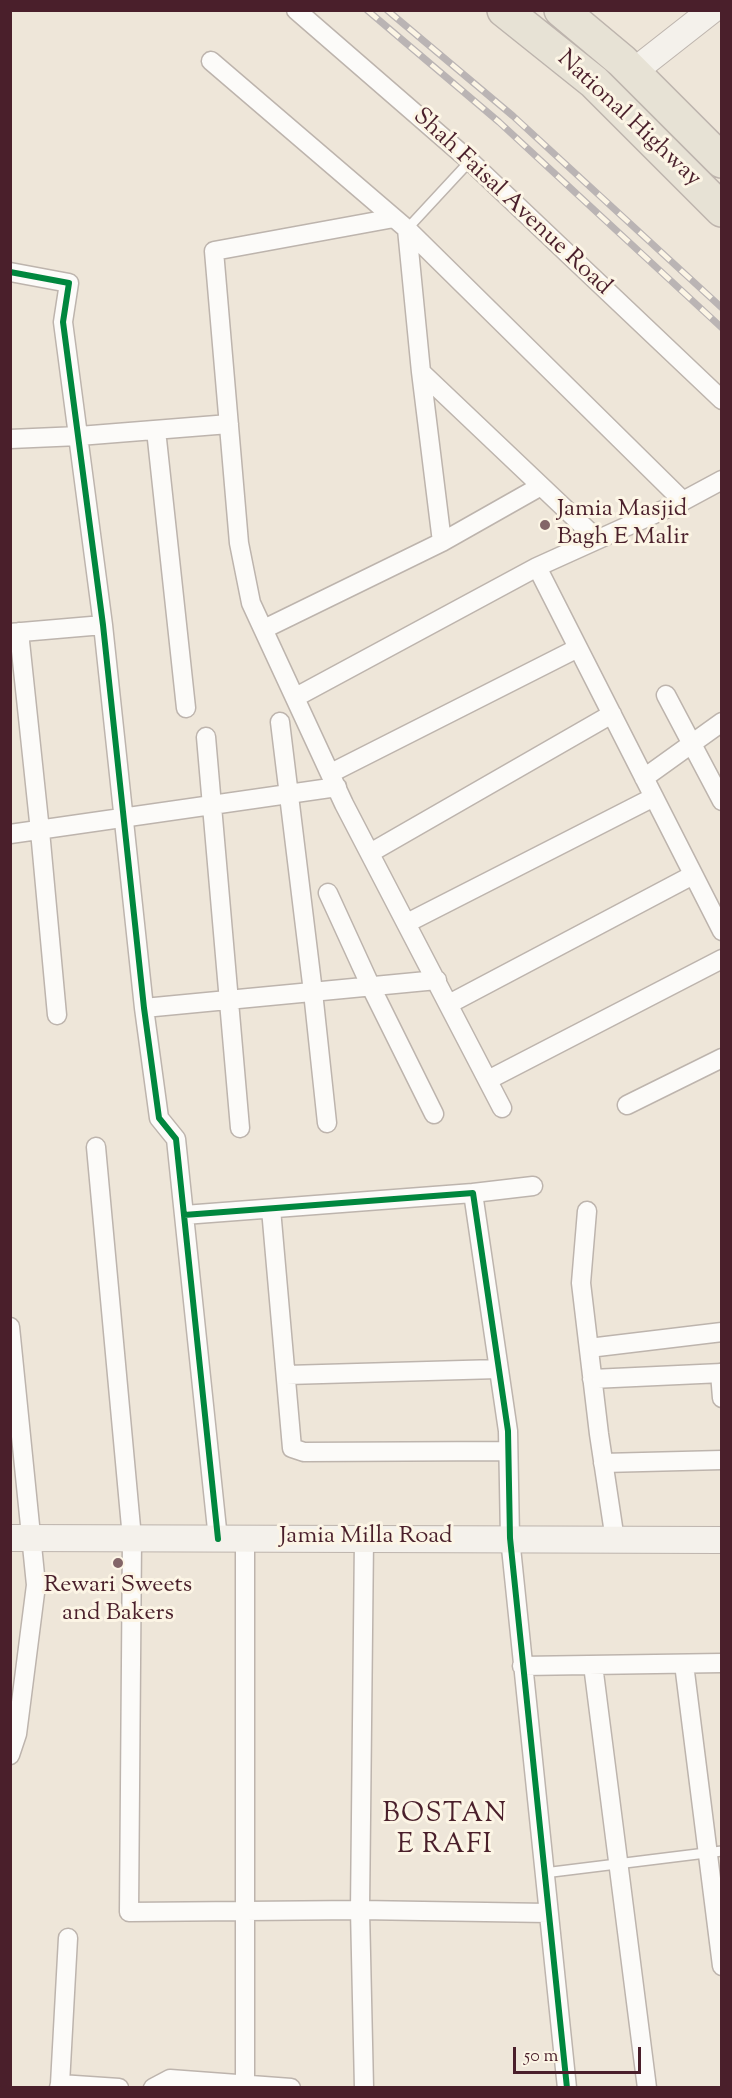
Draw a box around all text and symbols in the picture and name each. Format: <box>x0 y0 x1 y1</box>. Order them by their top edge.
street label: National Highway <box>550 46 706 194</box>
street label: Shah Faisal Avenue Road <box>406 103 616 303</box>
place label: Jamia Masjid Bagh E Malir <box>557 497 689 553</box>
marker: Jamia Masjid Bagh E Malir <box>538 518 552 532</box>
street label: Jamia Milla Road <box>279 1524 453 1552</box>
marker: Rewari Sweets and Bakers <box>111 1556 125 1570</box>
place label: Rewari Sweets and Bakers <box>44 1573 192 1629</box>
district label: BOSTAN E RAFI <box>382 1800 508 1863</box>
scale bar <box>516 2035 644 2073</box>
text: 50 m <box>524 2044 558 2070</box>

